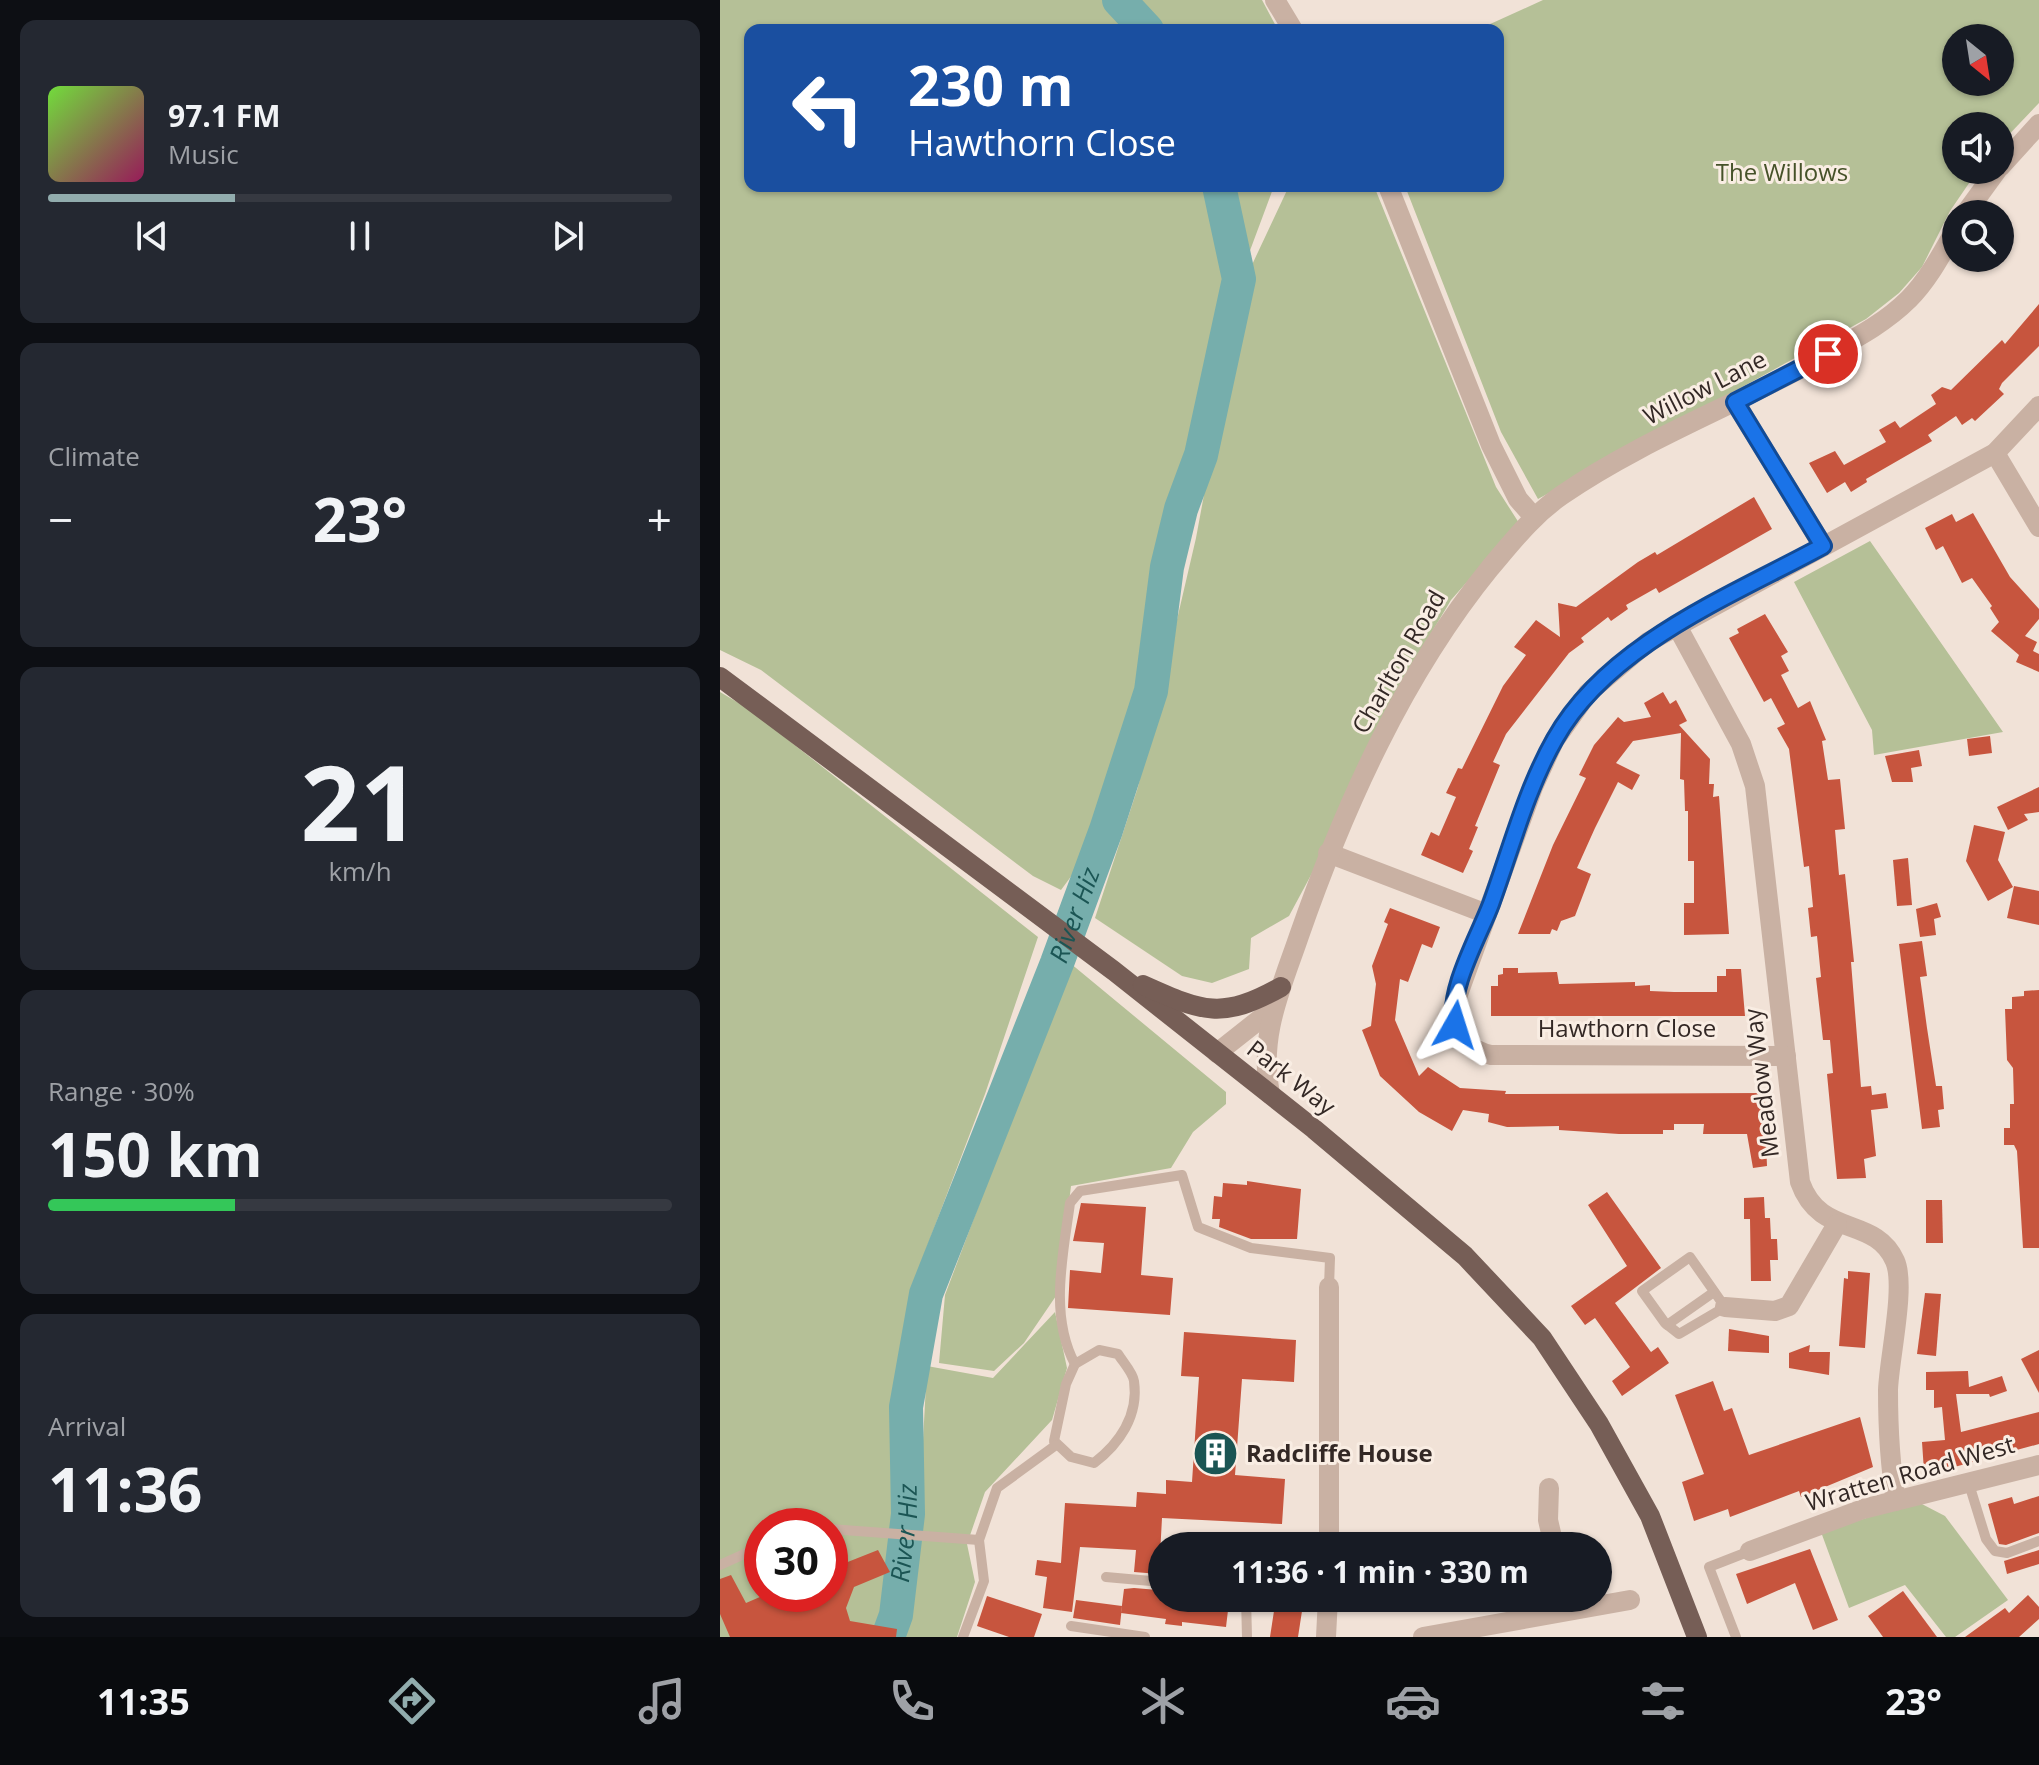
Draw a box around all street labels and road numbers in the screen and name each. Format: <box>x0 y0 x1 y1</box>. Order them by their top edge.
street label: Willow Lane <box>1637 342 1771 432</box>
street label: Charlton Road <box>1343 584 1452 739</box>
street label: Meadow Way <box>1735 1006 1786 1160</box>
street label: Hawthorn Close <box>1538 1011 1716 1044</box>
street label: Park Way <box>1241 1032 1344 1122</box>
street label: Wratten Road West <box>1801 1427 2018 1518</box>

